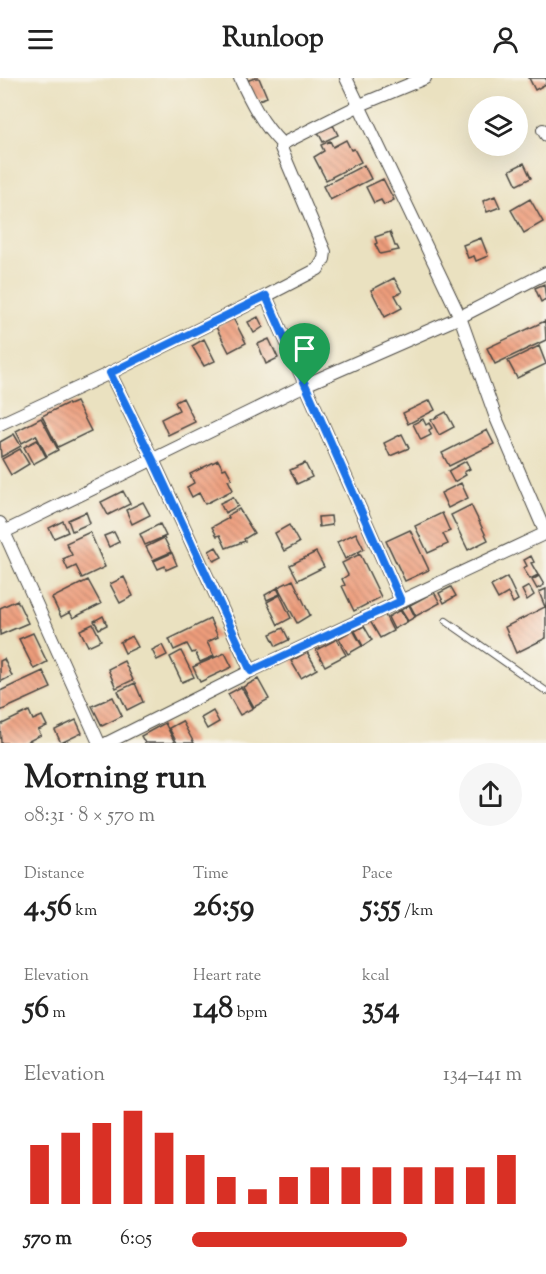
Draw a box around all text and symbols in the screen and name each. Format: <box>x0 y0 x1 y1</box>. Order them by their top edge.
text: Runloop <box>222 20 324 59</box>
icon: menu <box>24 23 57 56</box>
icon: person <box>489 23 522 56</box>
map controls <box>468 96 528 156</box>
button: layers <box>468 96 528 156</box>
pin <box>279 323 330 385</box>
icon: arrive <box>288 332 321 365</box>
text: Morning run <box>24 755 206 803</box>
button: share <box>459 763 522 826</box>
text: 08:31 · 8 × 570 m <box>24 802 155 831</box>
text: Distance <box>24 863 84 886</box>
text: Time <box>193 863 229 886</box>
text: Pace <box>362 863 393 886</box>
text: 4.56 <box>24 886 72 929</box>
text: 26:59 <box>193 886 254 929</box>
text: 5:55 <box>362 886 401 929</box>
text: km <box>72 900 97 923</box>
text: /km <box>401 900 433 923</box>
text: Elevation <box>24 965 89 988</box>
text: Heart rate <box>193 965 261 988</box>
text: kcal <box>362 965 390 988</box>
text: 56 <box>24 988 49 1031</box>
text: 148 <box>193 988 233 1031</box>
text: 354 <box>362 988 400 1031</box>
text: m <box>49 1002 66 1025</box>
text: bpm <box>233 1002 267 1025</box>
text: Elevation <box>24 1061 105 1090</box>
text: 134–141 m <box>443 1061 522 1090</box>
text: 570 m <box>24 1225 72 1254</box>
text: 6:05 <box>120 1225 152 1254</box>

